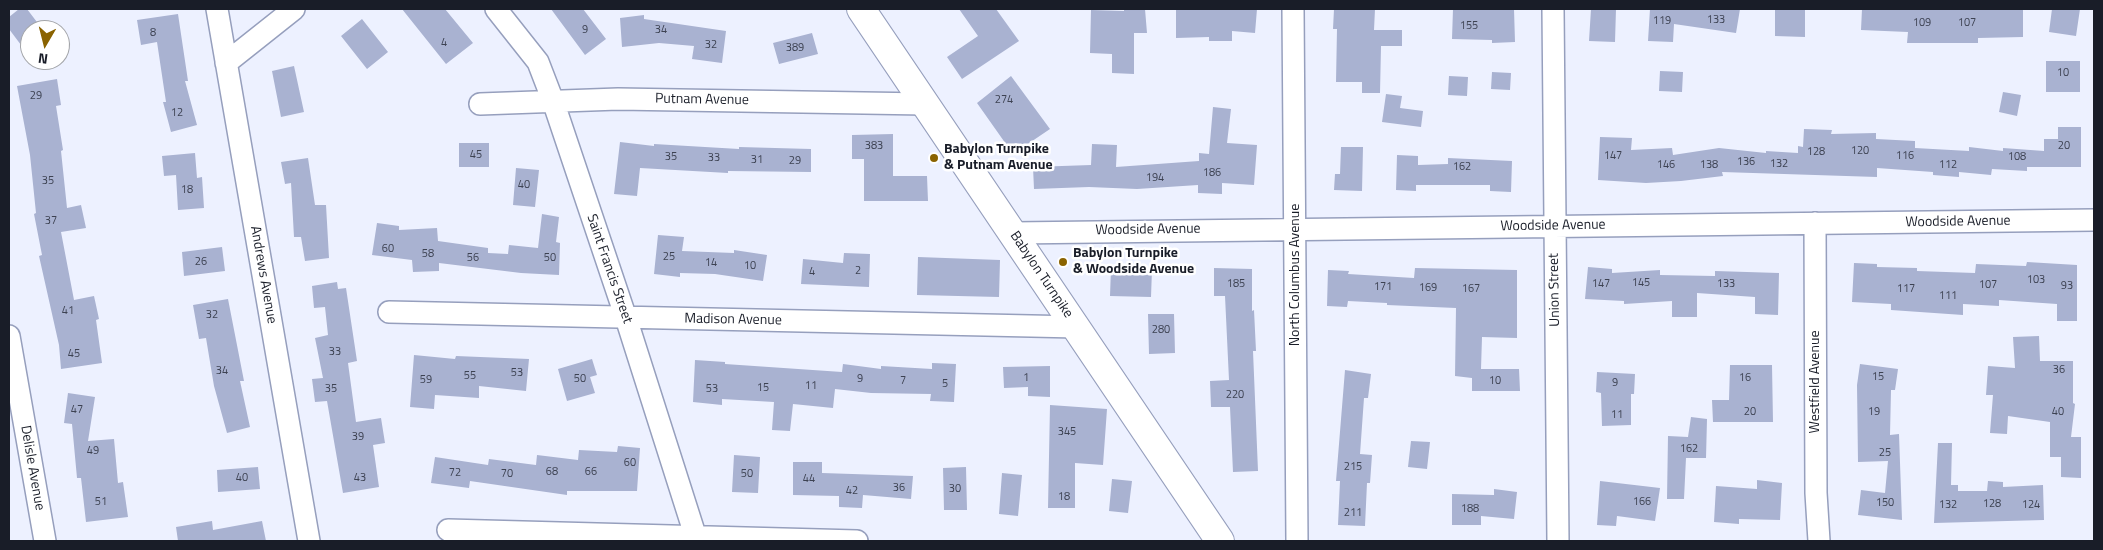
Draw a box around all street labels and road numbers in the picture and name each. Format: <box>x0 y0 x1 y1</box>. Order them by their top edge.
street label: Putnam Avenue <box>655 91 749 109</box>
street label: North Columbus Avenue <box>1288 204 1304 346</box>
street label: Saint Francis Street <box>582 212 636 326</box>
street label: Woodside Avenue <box>1905 213 2011 231</box>
street label: Woodside Avenue <box>1500 217 1606 235</box>
street label: Woodside Avenue <box>1095 221 1201 239</box>
street label: Andrews Avenue <box>246 225 280 325</box>
street label: Babylon Turnpike <box>1006 229 1076 321</box>
street label: Union Street <box>1546 253 1564 327</box>
street label: Madison Avenue <box>684 311 782 329</box>
street label: Westfield Avenue <box>1808 331 1824 433</box>
street label: Delisle Avenue <box>16 424 48 512</box>

